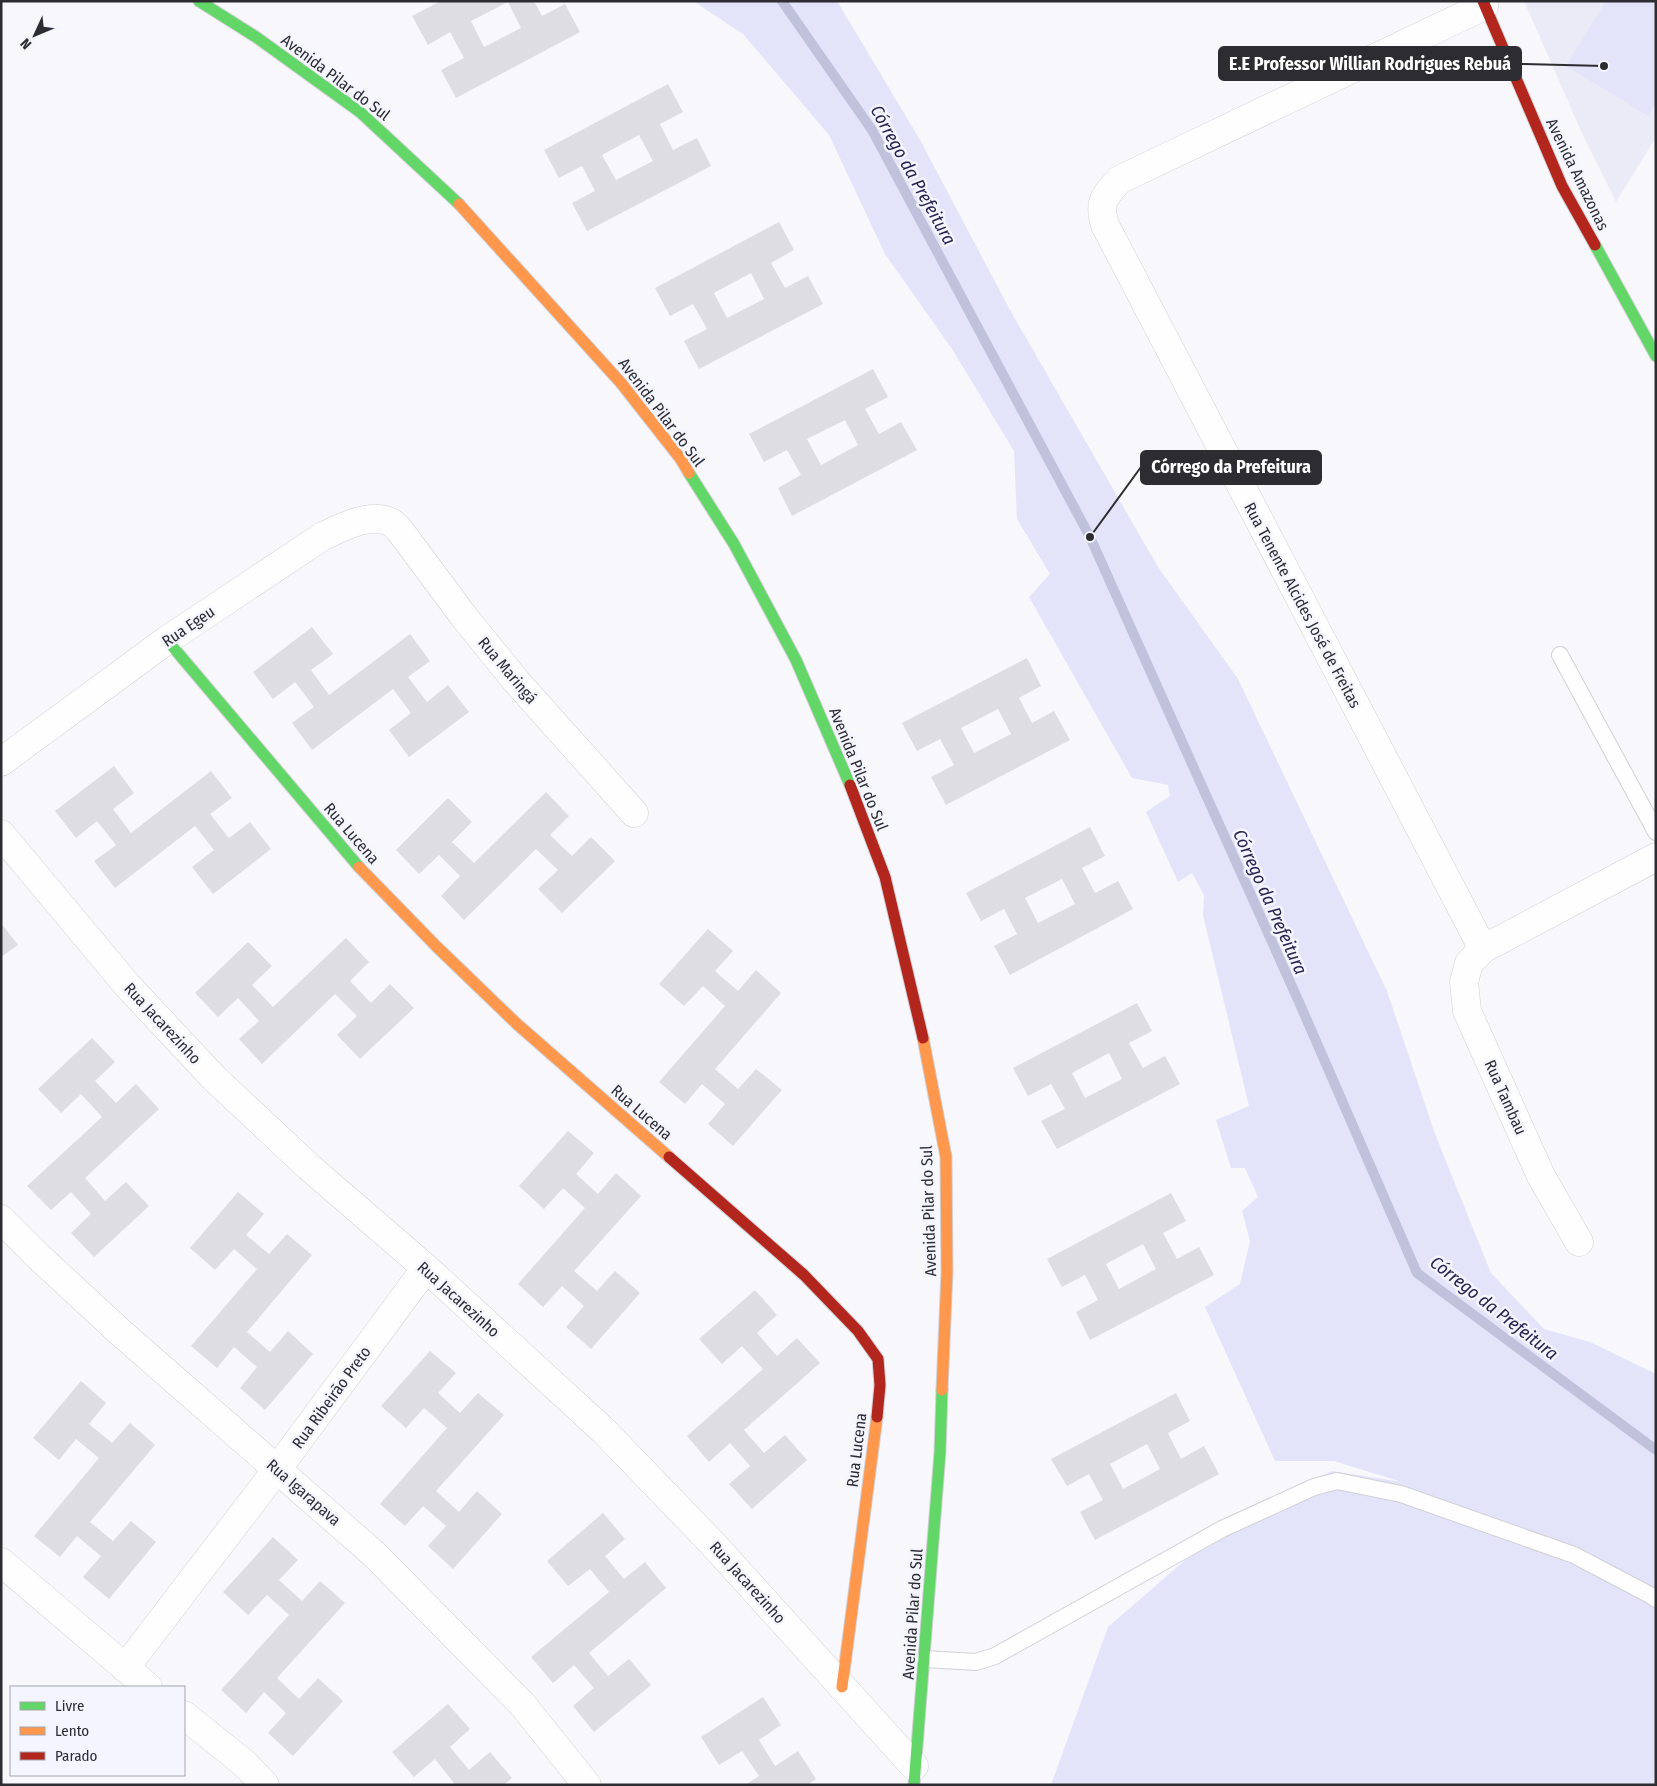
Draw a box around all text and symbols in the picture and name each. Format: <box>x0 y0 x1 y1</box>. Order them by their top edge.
north arrow <box>10 10 60 60</box>
street label: Avenida Pilar do Sul <box>278 30 394 124</box>
text: N <box>17 35 35 53</box>
callout: E.E Professor Willian Rodrigues Rebuá <box>1219 47 1521 80</box>
text: E.E Professor Willian Rodrigues Rebuá <box>1229 53 1511 75</box>
water label: Córrego da Prefeitura <box>866 101 960 249</box>
street label: Avenida Amazonas <box>1542 115 1613 233</box>
street label: Avenida Pilar do Sul <box>615 354 709 470</box>
callout: Córrego da Prefeitura <box>1141 451 1321 484</box>
text: Córrego da Prefeitura <box>1151 456 1311 478</box>
street label: Rua Tenente Alcides José de Freitas <box>1240 499 1365 711</box>
street label: Rua Egeu <box>158 602 218 651</box>
street label: Rua Maringá <box>474 633 541 708</box>
street label: Avenida Pilar do Sul <box>825 705 892 833</box>
street label: Rua Lucena <box>320 799 383 868</box>
water label: Córrego da Prefeitura <box>1228 826 1312 978</box>
street label: Rua Jacarezinho <box>120 979 205 1068</box>
street label: Rua Tambau <box>1481 1057 1530 1138</box>
street label: Rua Lucena <box>607 1081 676 1144</box>
street label: Avenida Pilar do Sul <box>917 1145 940 1277</box>
water label: Córrego da Prefeitura <box>1426 1251 1562 1365</box>
street label: Rua Jacarezinho <box>414 1258 504 1341</box>
street label: Rua Ribeirão Preto <box>288 1343 375 1452</box>
street label: Rua Lucena <box>843 1412 870 1488</box>
street label: Rua Igarapava <box>263 1455 345 1530</box>
street label: Rua Jacarezinho <box>706 1537 789 1627</box>
street label: Avenida Pilar do Sul <box>898 1548 927 1680</box>
legend <box>10 1686 185 1776</box>
text: Livre <box>55 1697 84 1715</box>
text: Lento <box>55 1722 89 1740</box>
text: Parado <box>55 1747 98 1765</box>

